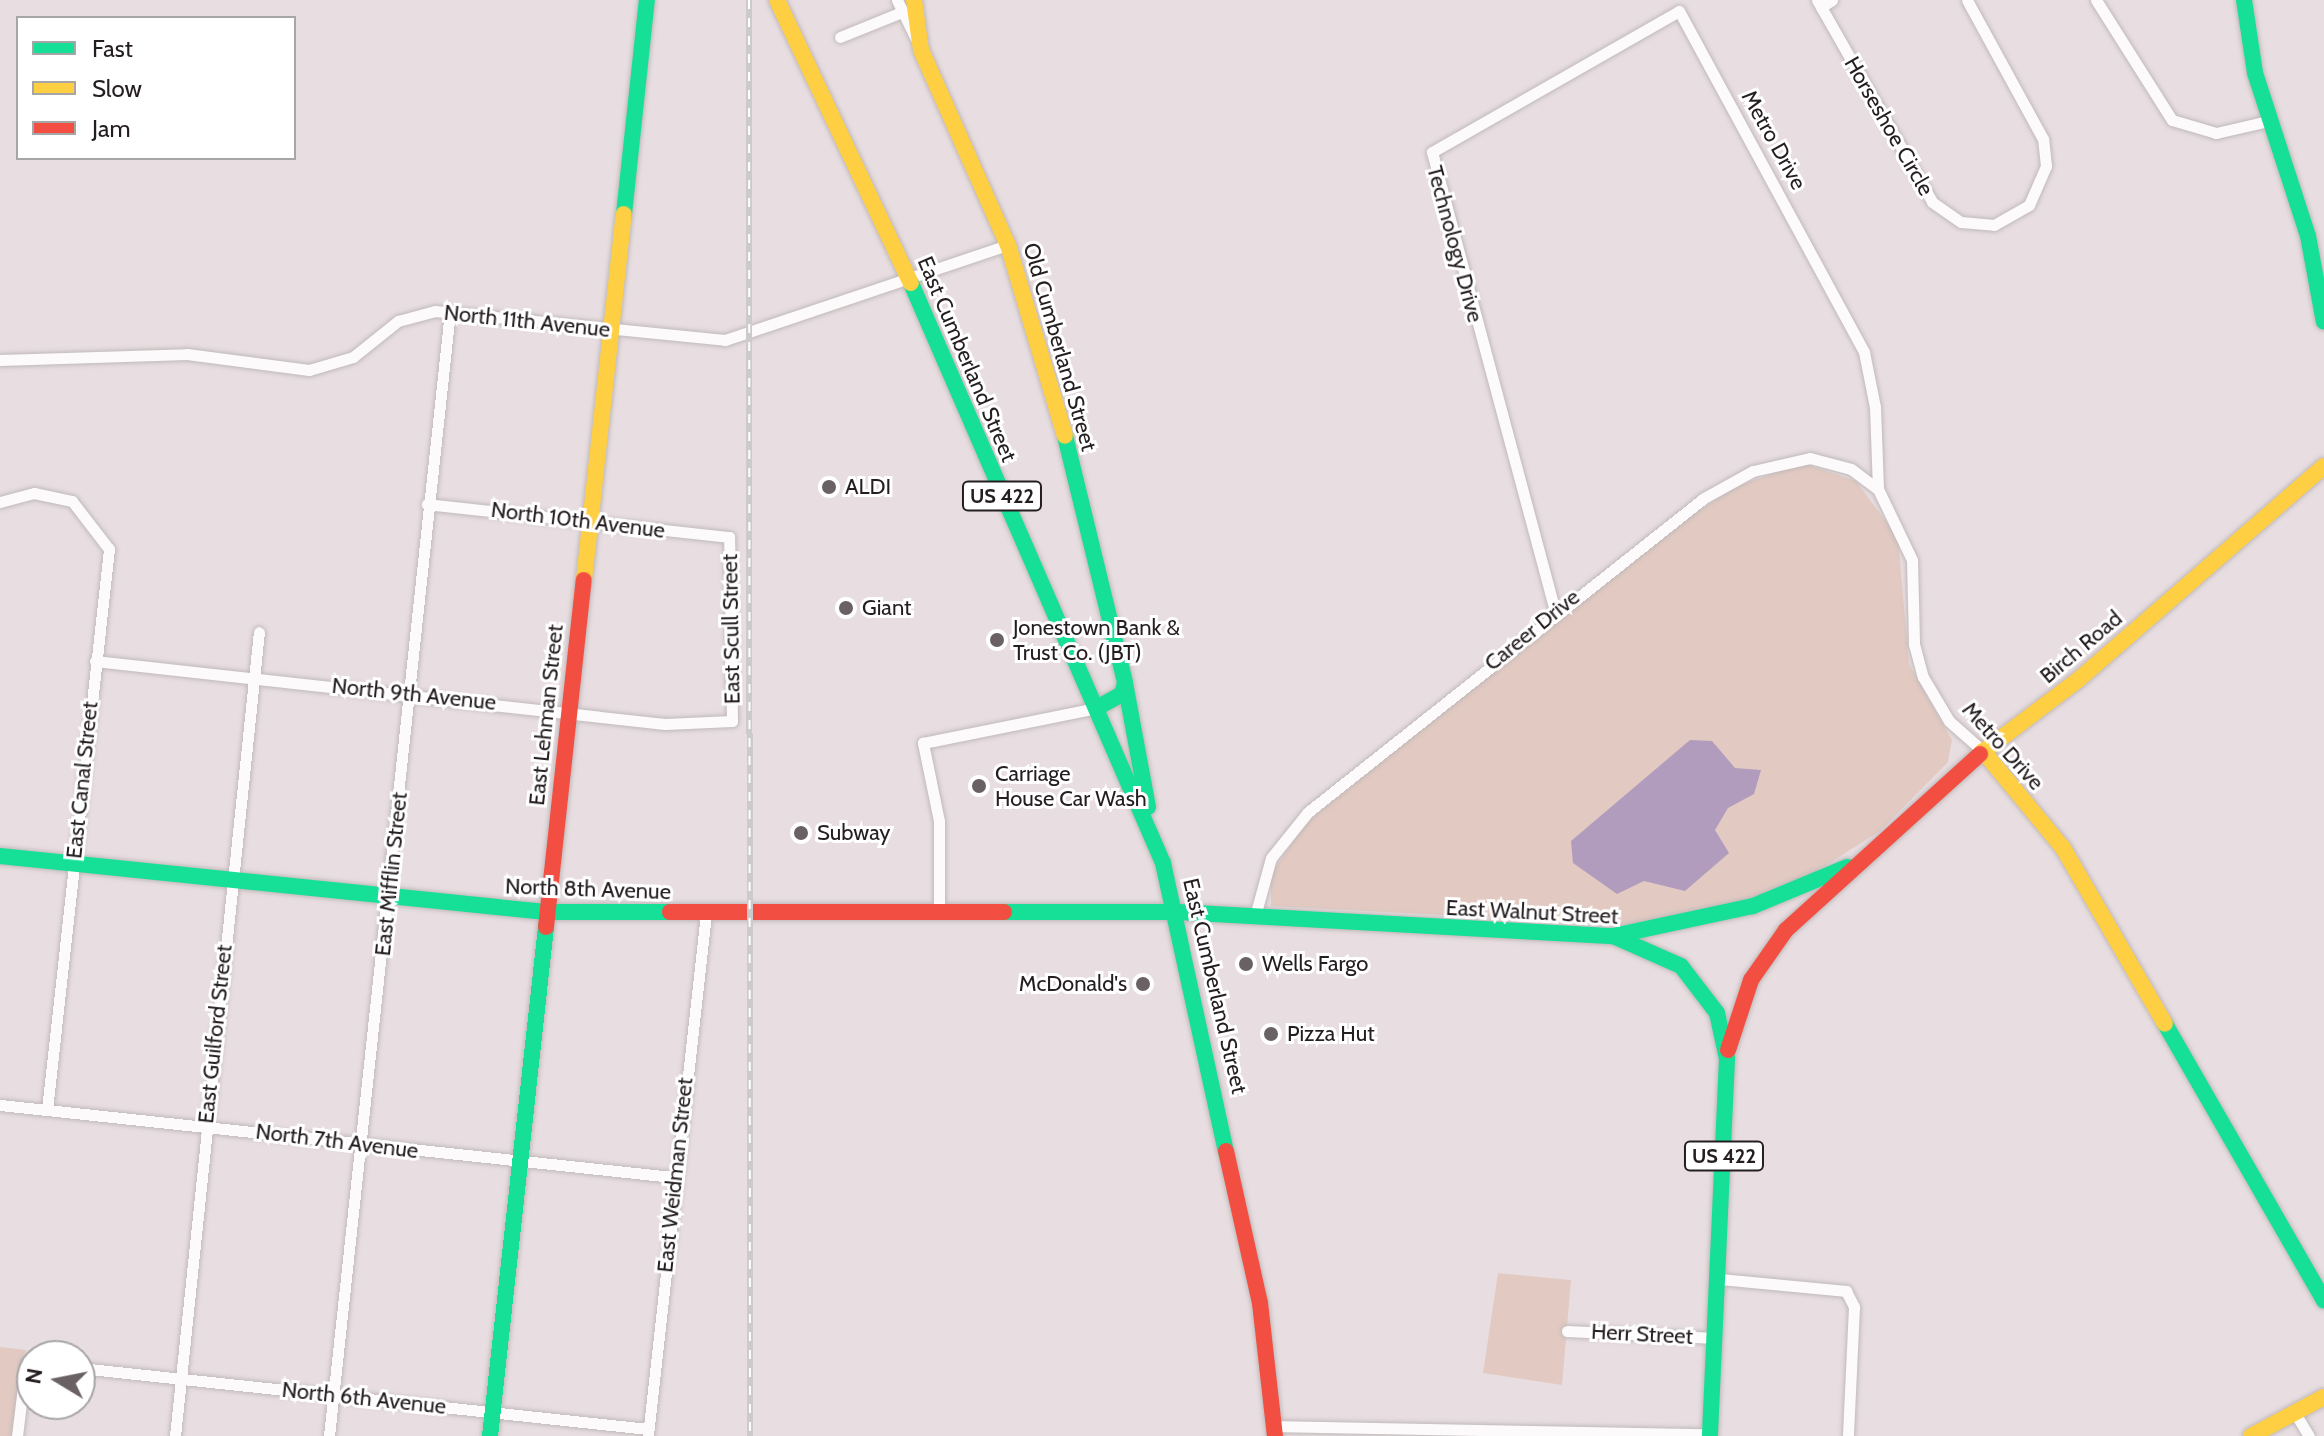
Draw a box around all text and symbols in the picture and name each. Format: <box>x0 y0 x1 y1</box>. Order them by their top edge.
legend <box>16 16 296 160</box>
text: Fast <box>92 34 133 63</box>
street label: Horseshoe Circle <box>1839 52 1939 200</box>
text: Slow <box>92 74 142 103</box>
street label: Metro Drive <box>1736 86 1812 194</box>
text: Jam <box>92 114 130 143</box>
street label: Technology Drive <box>1421 163 1489 325</box>
street label: Old Cumberland Street <box>1018 240 1102 454</box>
street label: East Cumberland Street <box>912 252 1022 466</box>
street label: North 11th Avenue <box>443 299 611 343</box>
place label: ALDI <box>845 474 891 500</box>
marker: ALDI <box>820 478 838 496</box>
road number: US 422 <box>960 480 1044 512</box>
street label: North 10th Avenue <box>489 496 667 544</box>
street label: East Scull Street <box>716 554 746 704</box>
street label: Career Drive <box>1479 584 1585 676</box>
place label: Giant <box>862 595 911 621</box>
marker: Giant <box>837 599 855 617</box>
street label: Birch Road <box>2035 605 2127 689</box>
place label: Jonestown Bank & Trust Co. (JBT) <box>1013 614 1180 666</box>
street label: East Lehman Street <box>523 623 569 807</box>
marker: Jonestown Bank & Trust Co. (JBT) <box>988 631 1006 649</box>
street label: North 9th Avenue <box>331 672 497 716</box>
street label: Metro Drive <box>1957 697 2049 795</box>
street label: East Canal Street <box>61 700 103 860</box>
place label: Carriage House Car Wash <box>995 760 1147 812</box>
marker: Carriage House Car Wash <box>970 777 988 795</box>
street label: East Mifflin Street <box>369 791 413 957</box>
place label: Subway <box>817 820 890 846</box>
marker: Subway <box>792 824 810 842</box>
street label: North 8th Avenue <box>505 873 671 905</box>
street label: East Cumberland Street <box>1177 876 1253 1096</box>
street label: East Walnut Street <box>1445 894 1619 930</box>
street label: East Guilford Street <box>192 943 238 1125</box>
place label: Wells Fargo <box>1262 951 1368 977</box>
marker: Wells Fargo <box>1237 955 1255 973</box>
place label: McDonald's <box>1019 971 1127 997</box>
marker: McDonald's <box>1134 975 1152 993</box>
place label: Pizza Hut <box>1287 1021 1375 1047</box>
marker: Pizza Hut <box>1262 1025 1280 1043</box>
street label: East Weidman Street <box>652 1076 698 1274</box>
street label: North 7th Avenue <box>254 1118 420 1164</box>
road number: US 422 <box>1682 1140 1766 1172</box>
street label: Herr Street <box>1590 1318 1694 1350</box>
north arrow <box>16 1340 96 1420</box>
text: N <box>19 1366 48 1386</box>
street label: North 6th Avenue <box>281 1376 447 1420</box>

